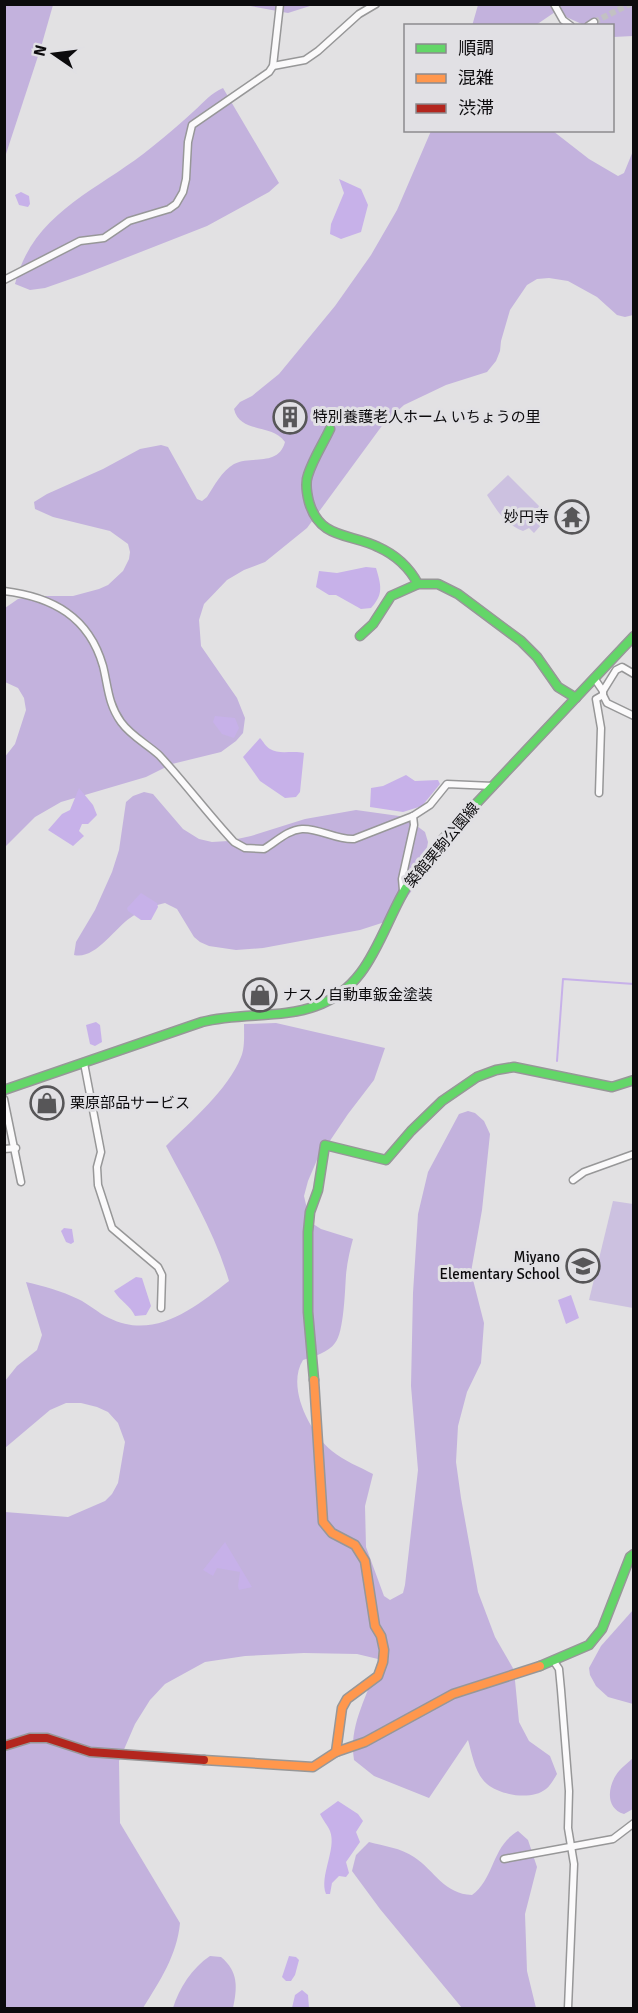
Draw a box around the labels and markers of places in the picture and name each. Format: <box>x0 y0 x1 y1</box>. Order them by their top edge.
building icon: 特別養護老人ホーム いちょうの里 <box>272 399 308 435</box>
place label: 特別養護老人ホーム いちょうの里 <box>313 408 541 426</box>
temple icon: 妙円寺 <box>554 499 590 535</box>
place label: 妙円寺 <box>504 508 549 526</box>
shop icon: ナスノ自動車鈑金塗装 <box>242 977 278 1013</box>
place label: ナスノ自動車鈑金塗装 <box>283 986 433 1004</box>
shop icon: 栗原部品サービス <box>29 1085 65 1121</box>
place label: 栗原部品サービス <box>70 1094 190 1112</box>
place label: Miyano Elementary School <box>439 1248 560 1283</box>
school or university icon: Miyano Elementary School <box>565 1248 601 1284</box>

